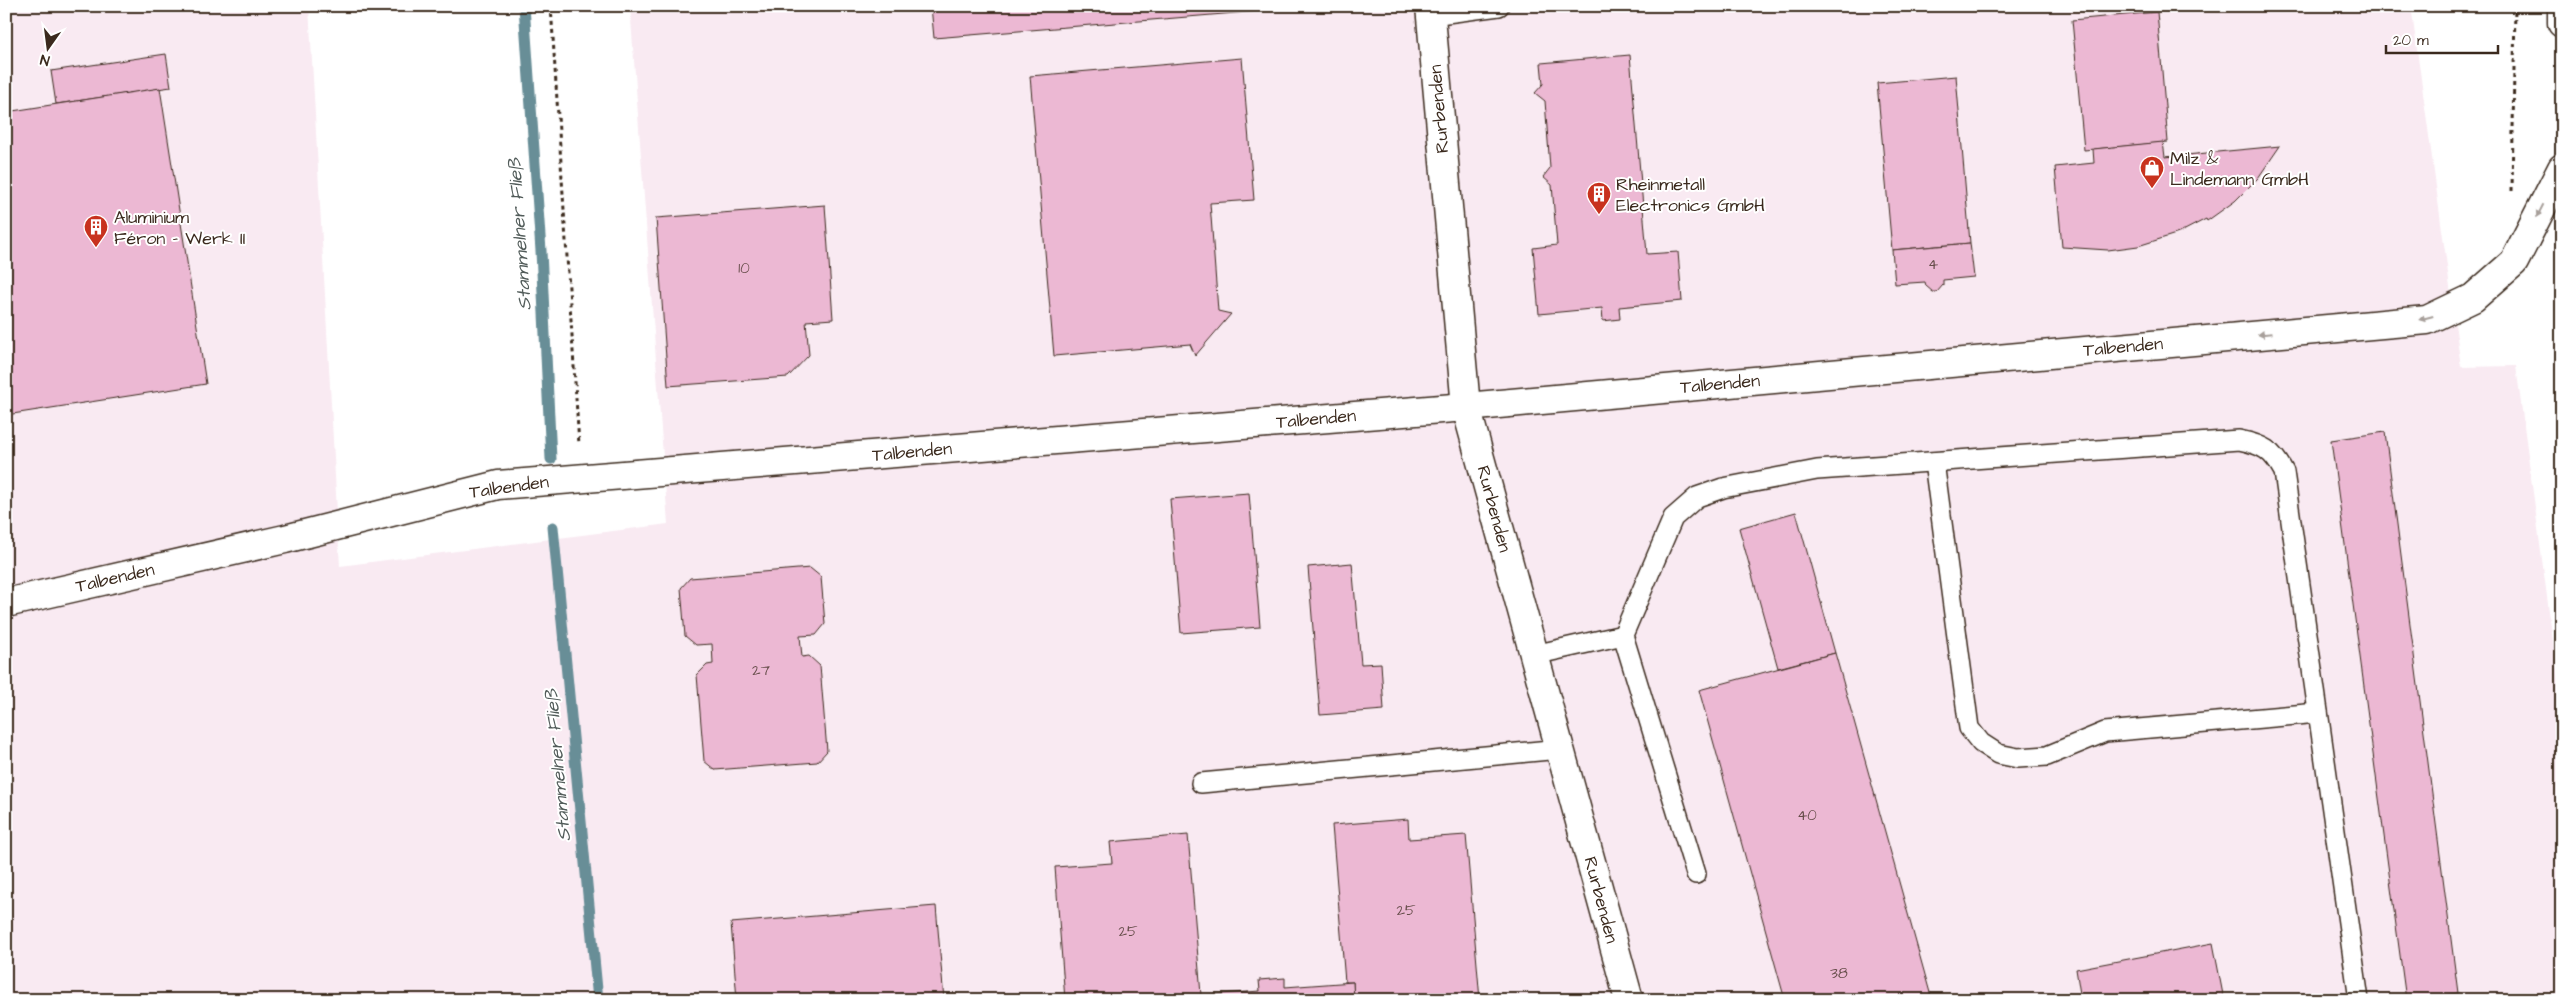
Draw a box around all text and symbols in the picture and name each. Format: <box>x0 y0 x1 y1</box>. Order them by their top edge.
north arrow <box>22 22 72 72</box>
scale bar <box>2386 22 2498 54</box>
text: 20 m <box>2393 30 2429 51</box>
text: N <box>38 49 52 70</box>
street label: Rurbenden <box>1423 64 1455 154</box>
place label: Milz & Lindemann GmbH <box>2170 146 2309 192</box>
shop icon: Milz & Lindemann GmbH <box>2139 155 2165 189</box>
water label: Stammelner Fließ <box>501 156 539 311</box>
place label: Rheinmetall Electronics GmbH <box>1616 172 1765 218</box>
building icon: Rheinmetall Electronics GmbH <box>1586 181 1612 215</box>
one-way arrow <box>2536 204 2544 219</box>
place label: Aluminium Féron - Werk II <box>114 205 246 251</box>
building icon: Aluminium Féron - Werk II <box>83 214 109 248</box>
house number: 4 <box>1928 254 1938 275</box>
house number: 10 <box>738 258 750 279</box>
one-way arrow <box>2419 314 2434 322</box>
one-way arrow <box>2257 330 2273 338</box>
street label: Talbenden <box>2082 331 2164 363</box>
street label: Talbenden <box>1679 368 1761 400</box>
street label: Talbenden <box>1275 403 1357 435</box>
street label: Talbenden <box>871 436 953 468</box>
street label: Rurbenden <box>1470 463 1518 555</box>
street label: Talbenden <box>468 469 550 505</box>
street label: Talbenden <box>73 557 157 599</box>
house number: 27 <box>752 660 770 681</box>
water label: Stammelner Fließ <box>538 687 578 842</box>
house number: 40 <box>1797 805 1817 826</box>
street label: Rurbenden <box>1577 854 1625 946</box>
house number: 25 <box>1396 900 1416 921</box>
house number: 25 <box>1118 921 1138 942</box>
house number: 38 <box>1830 963 1848 984</box>

